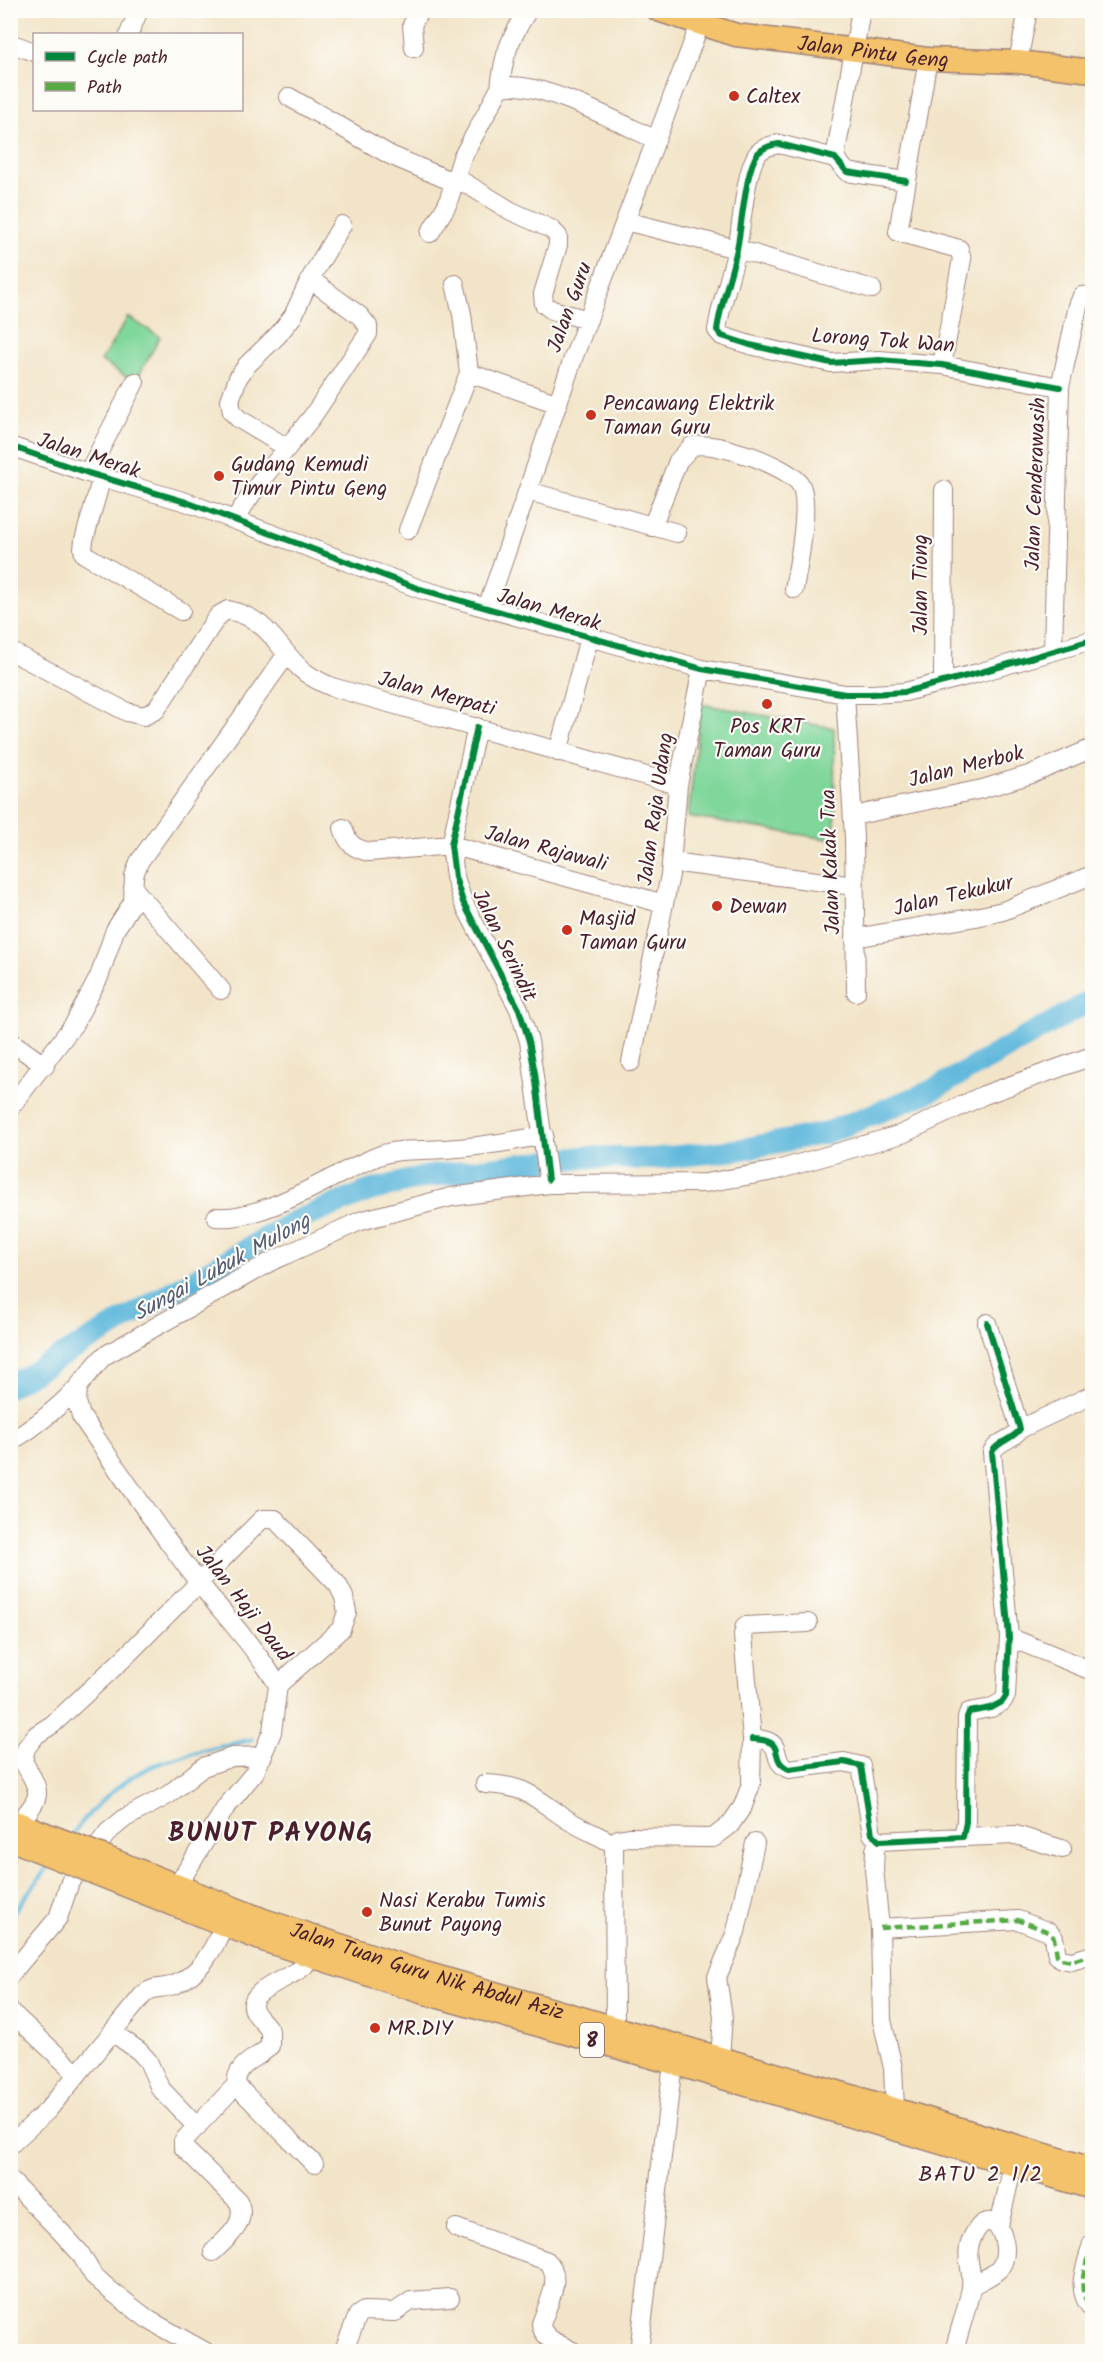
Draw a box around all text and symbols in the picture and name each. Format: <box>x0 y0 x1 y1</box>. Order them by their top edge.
street label: Jalan Pintu Geng <box>795 28 949 78</box>
legend <box>33 33 243 111</box>
text: Cycle path <box>87 44 168 73</box>
text: Path <box>87 74 122 103</box>
place label: Caltex <box>746 81 801 114</box>
marker: Caltex <box>727 89 741 103</box>
street label: Jalan Guru <box>539 258 602 357</box>
street label: Lorong Tok Wan <box>810 320 956 363</box>
place label: Pencawang Elektrik Taman Guru <box>603 388 775 445</box>
street label: Jalan Cenderawasih <box>1017 397 1056 571</box>
marker: Pencawang Elektrik Taman Guru <box>584 408 598 422</box>
street label: Jalan Merak <box>33 424 145 489</box>
place label: Gudang Kemudi Timur Pintu Geng <box>231 449 387 506</box>
marker: Gudang Kemudi Timur Pintu Geng <box>212 469 226 483</box>
street label: Jalan Tiong <box>905 534 938 636</box>
street label: Jalan Merak <box>493 580 605 641</box>
street label: Jalan Merpati <box>374 663 500 726</box>
marker: Pos KRT Taman Guru <box>760 697 774 711</box>
place label: Pos KRT Taman Guru <box>713 711 821 768</box>
street label: Jalan Raja Udang <box>629 731 684 888</box>
street label: Jalan Merbok <box>905 737 1028 798</box>
street label: Jalan Kakak Tua <box>812 789 851 935</box>
street label: Jalan Rajawali <box>481 817 612 882</box>
street label: Jalan Tekukur <box>890 866 1017 926</box>
street label: Jalan Serindit <box>462 884 546 1008</box>
place label: Dewan <box>729 891 787 924</box>
marker: Dewan <box>710 899 724 913</box>
place label: Masjid Taman Guru <box>579 903 686 960</box>
marker: Masjid Taman Guru <box>560 923 574 937</box>
water label: Sungai Lubuk Mulong <box>127 1204 319 1332</box>
street label: Jalan Haji Daud <box>186 1538 300 1670</box>
district label: BUNUT PAYONG <box>168 1812 374 1855</box>
place label: Nasi Kerabu Tumis Bunut Payong <box>379 1885 546 1942</box>
marker: Nasi Kerabu Tumis Bunut Payong <box>360 1905 374 1919</box>
street label: Jalan Tuan Guru Nik Abdul Aziz <box>285 1915 568 2030</box>
place label: MR.DIY <box>387 2013 454 2046</box>
marker: MR.DIY <box>368 2021 382 2035</box>
road number: 8 <box>580 2023 604 2057</box>
district label: BATU 2 1/2 <box>918 2158 1044 2193</box>

